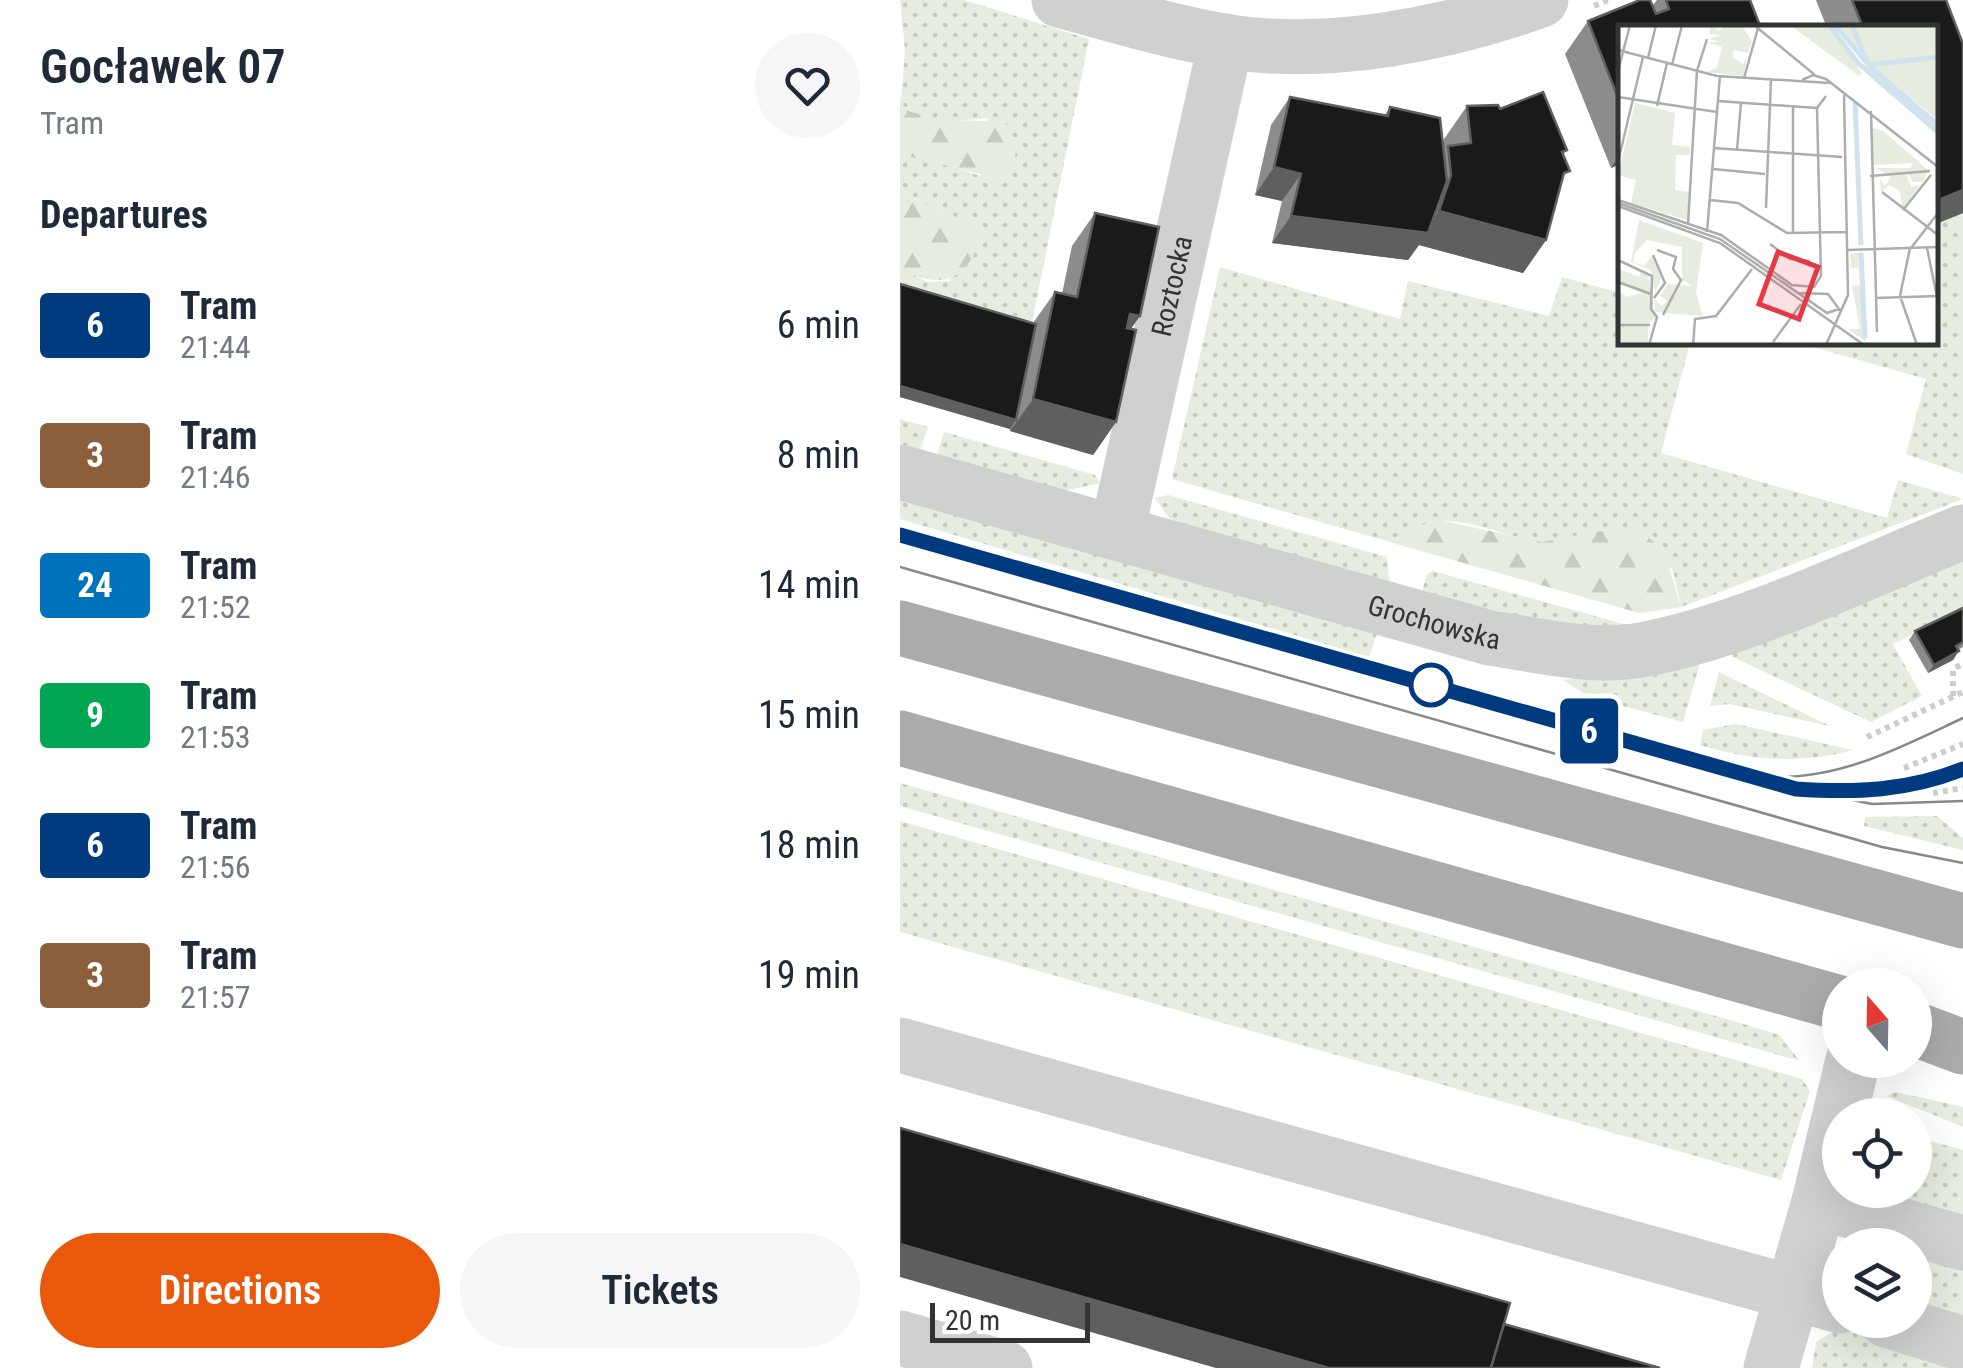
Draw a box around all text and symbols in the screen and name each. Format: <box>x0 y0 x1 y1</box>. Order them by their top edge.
inset map <box>1618 25 1938 345</box>
button: heart <box>755 33 860 138</box>
text: Gocławek 07 <box>40 38 286 95</box>
text: Tram <box>40 104 104 142</box>
text: Departures <box>40 193 208 237</box>
street label: Roztocka <box>1145 233 1199 339</box>
text: Tram <box>180 284 258 328</box>
text: 6 min <box>777 303 860 347</box>
text: 6 <box>86 305 104 346</box>
text: 21:44 <box>180 328 251 366</box>
text: Tram <box>180 414 258 458</box>
text: 8 min <box>777 433 860 477</box>
text: 3 <box>86 435 104 476</box>
text: 21:46 <box>180 458 251 496</box>
text: Tram <box>180 544 258 588</box>
text: 14 min <box>758 563 860 607</box>
text: 24 <box>77 565 113 606</box>
text: 21:52 <box>180 588 251 626</box>
street label: Grochowska <box>1364 588 1503 656</box>
unlabelled marker <box>1410 664 1452 706</box>
text: Tram <box>180 674 258 718</box>
text: 15 min <box>758 693 860 737</box>
text: 9 <box>86 695 104 736</box>
line badge: 6 <box>1556 698 1622 764</box>
text: 6 <box>1580 711 1598 752</box>
text: 21:53 <box>180 718 251 756</box>
text: Tram <box>180 804 258 848</box>
text: 18 min <box>758 823 860 867</box>
text: 6 <box>86 825 104 866</box>
text: 21:56 <box>180 848 251 886</box>
text: Tram <box>180 934 258 978</box>
text: 19 min <box>758 953 860 997</box>
text: 3 <box>86 955 104 996</box>
north arrow <box>1822 968 1932 1078</box>
map controls <box>1822 968 1932 1338</box>
text: 21:57 <box>180 978 251 1016</box>
button: locate <box>1822 1098 1932 1208</box>
button: layers <box>1822 1228 1932 1338</box>
button: Directions <box>40 1233 440 1348</box>
button: Tickets <box>460 1233 860 1348</box>
scale bar <box>930 1298 1090 1342</box>
text: 20 m <box>945 1304 1000 1337</box>

